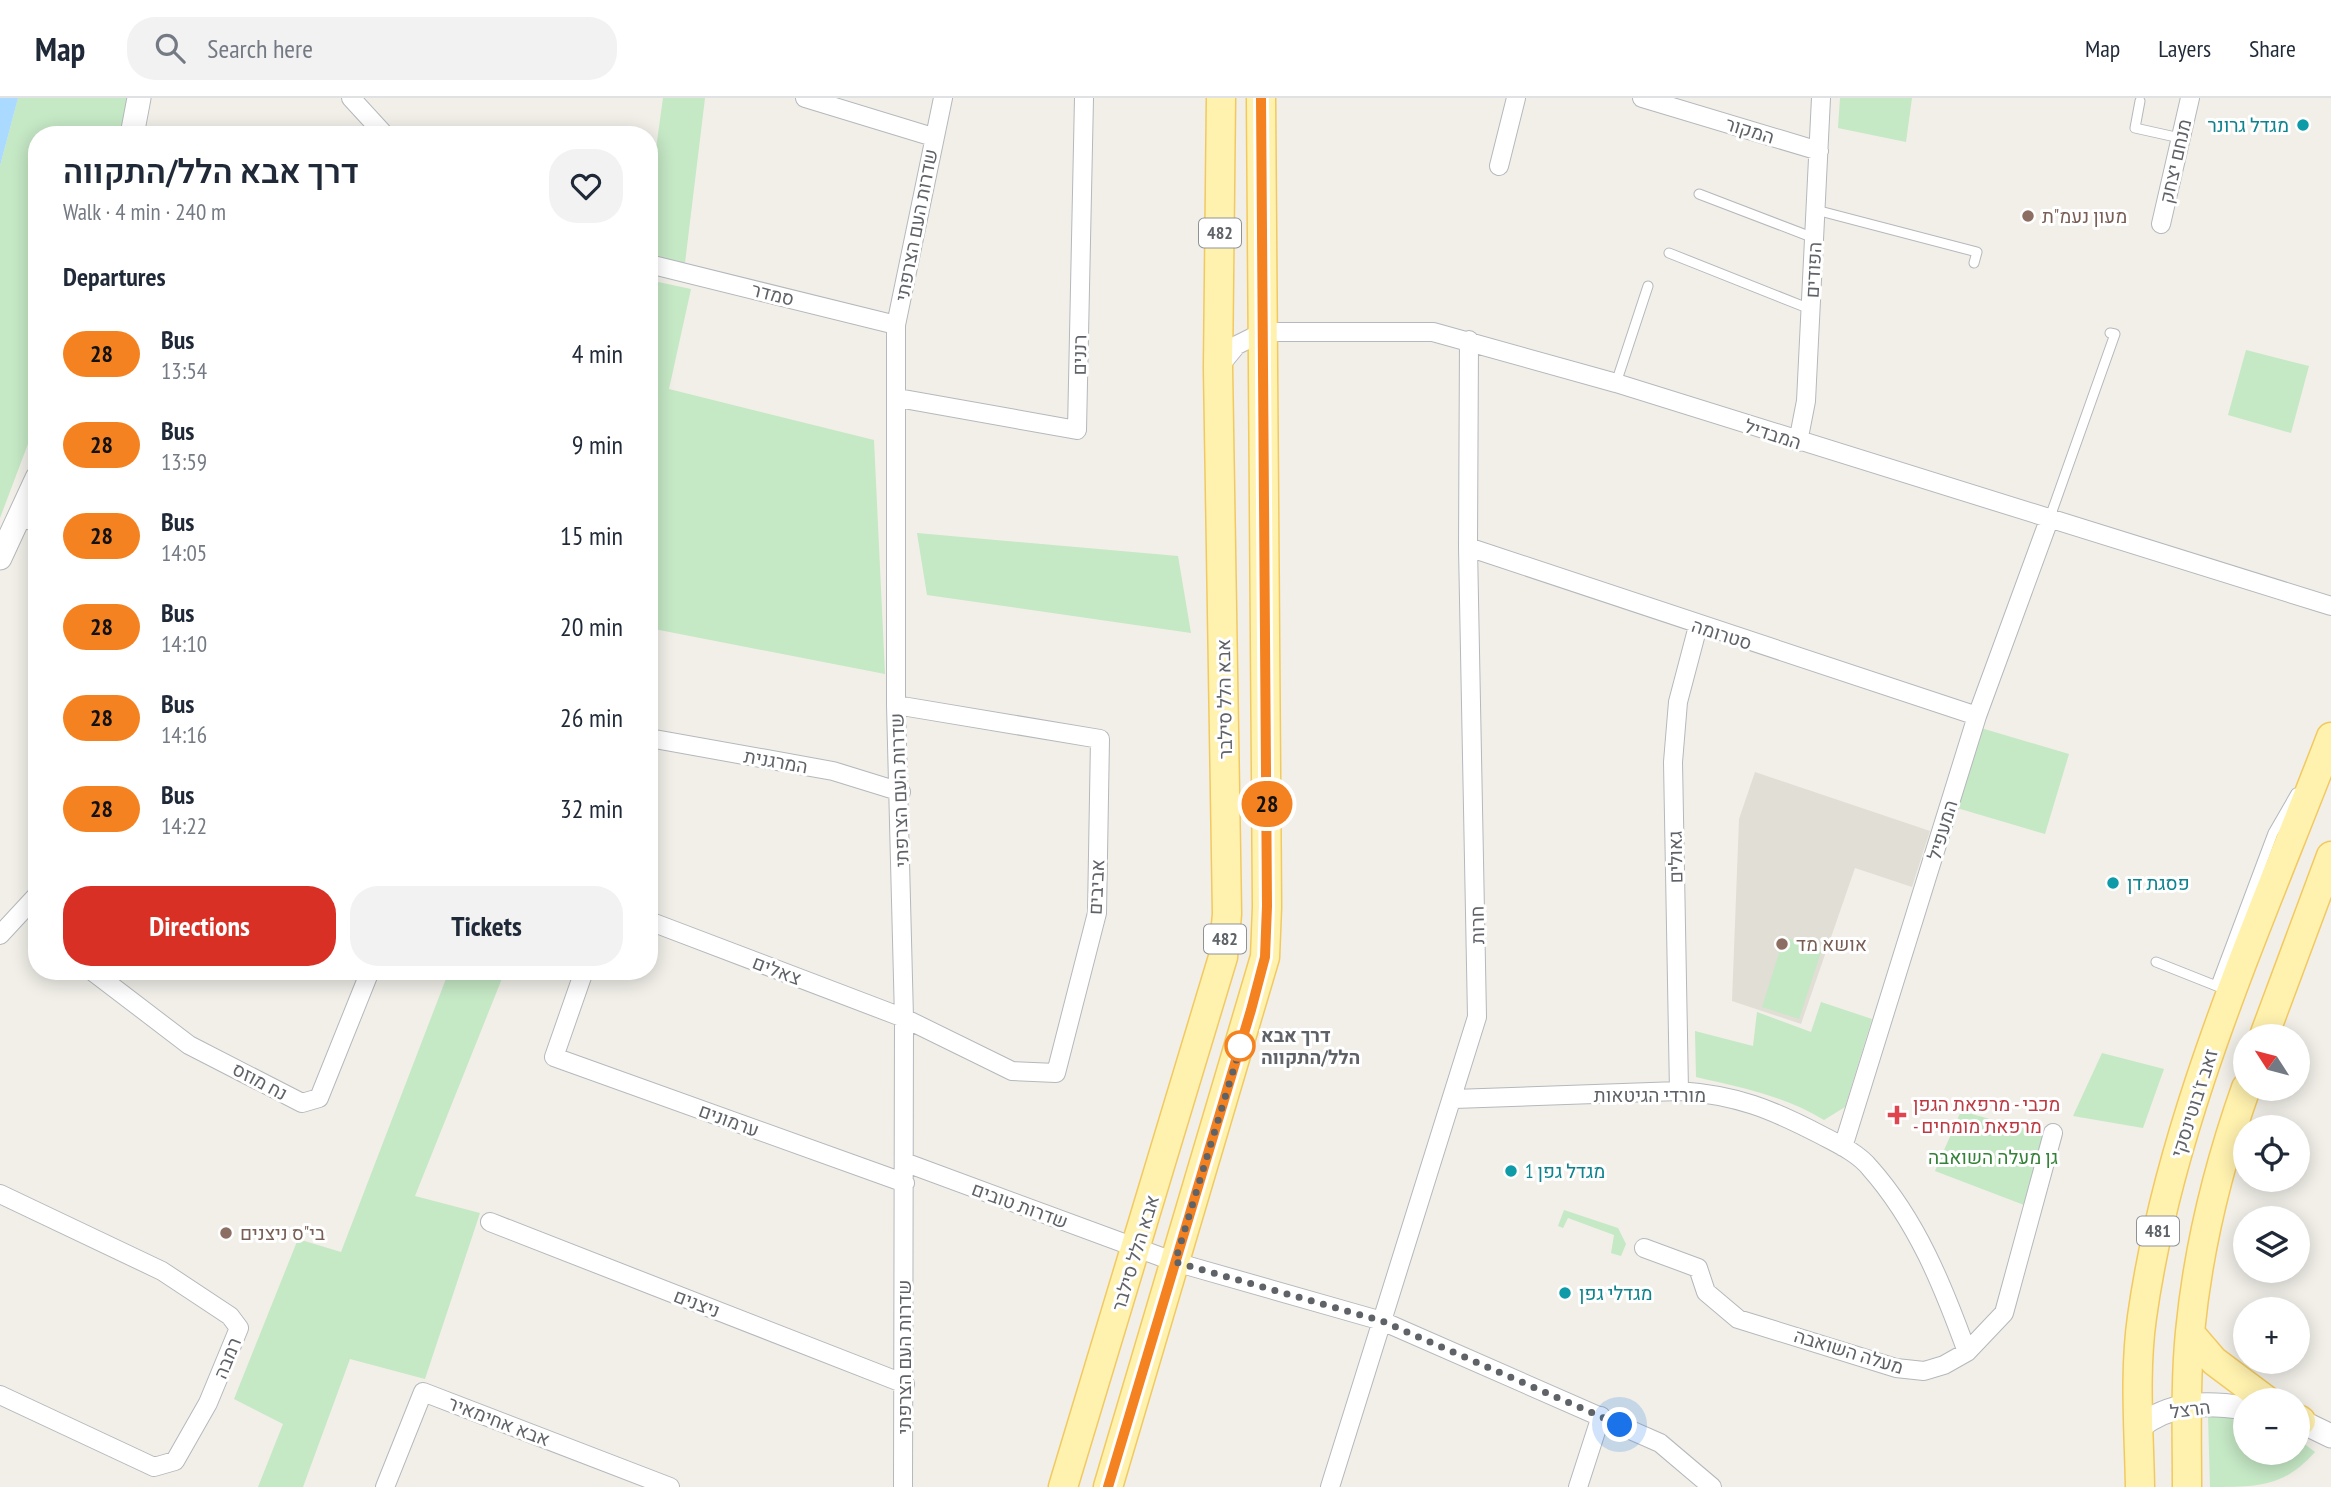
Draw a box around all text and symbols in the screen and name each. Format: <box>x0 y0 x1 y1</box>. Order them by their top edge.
search box <box>127 17 617 80</box>
text: Map <box>35 27 85 70</box>
icon: search <box>151 29 189 67</box>
text: Search here <box>207 32 313 65</box>
text: Map <box>2085 33 2120 64</box>
text: Layers <box>2158 33 2211 64</box>
text: Share <box>2249 33 2296 64</box>
street label: המקור <box>1723 111 1777 149</box>
place label: מגדל גרונר <box>2207 113 2289 137</box>
street label: מנחם יצחק <box>2154 116 2196 206</box>
marker: מגדל גרונר <box>2295 117 2311 133</box>
street label: שדרות העם הצרפתי <box>889 147 943 303</box>
text: דרך אבא הלל/התקווה <box>63 149 359 192</box>
button: heart <box>549 149 623 223</box>
text: Walk · 4 min · 240 m <box>63 197 226 226</box>
place label: מעון נעמ"ת <box>2042 204 2127 228</box>
marker: מעון נעמ"ת <box>2020 208 2036 224</box>
road number: 482 <box>1199 218 1241 248</box>
street label: הפודים <box>1800 241 1826 299</box>
text: Departures <box>63 260 166 293</box>
street label: סמדר <box>749 277 797 311</box>
text: Bus <box>161 323 194 356</box>
street label: רננים <box>1067 334 1091 376</box>
text: 4 min <box>572 337 623 370</box>
text: 28 <box>90 338 113 369</box>
text: 13:54 <box>161 356 207 385</box>
text: Bus <box>161 414 194 447</box>
street label: המבדיל <box>1741 414 1805 454</box>
text: 9 min <box>572 428 623 461</box>
text: 28 <box>90 429 113 460</box>
text: 13:59 <box>161 447 207 476</box>
text: Bus <box>161 505 194 538</box>
text: 15 min <box>560 519 623 552</box>
text: 28 <box>90 520 113 551</box>
text: 14:05 <box>161 538 207 567</box>
text: Bus <box>161 596 194 629</box>
text: 20 min <box>560 610 623 643</box>
text: 28 <box>90 611 113 642</box>
street label: סטרומה <box>1689 613 1755 655</box>
text: 14:10 <box>161 629 207 658</box>
street label: אבא הלל סילבר <box>1211 639 1237 759</box>
text: Bus <box>161 687 194 720</box>
text: 26 min <box>560 701 623 734</box>
text: 28 <box>90 702 113 733</box>
street label: שדרות העם הצרפתי <box>884 712 914 868</box>
text: 14:16 <box>161 720 207 749</box>
street label: המרגנית <box>742 744 810 778</box>
text: Bus <box>161 778 194 811</box>
line badge: 28 <box>1236 781 1298 827</box>
text: 28 <box>1256 788 1278 819</box>
text: 32 min <box>560 792 623 825</box>
text: 28 <box>90 793 113 824</box>
street label: המעפיל <box>1922 797 1962 863</box>
text: 14:22 <box>161 811 207 840</box>
street label: גאולים <box>1663 830 1687 884</box>
street label: אביבים <box>1083 859 1109 915</box>
place label: פסגת דן <box>2127 871 2190 895</box>
marker: פסגת דן <box>2105 875 2121 891</box>
button: Directions <box>63 886 336 966</box>
button: Tickets <box>350 886 623 966</box>
street label: חרות <box>1465 906 1489 944</box>
road number: 482 <box>1204 924 1246 954</box>
place label: אושא מד <box>1796 932 1867 956</box>
marker: אושא מד <box>1774 936 1790 952</box>
street label: צאלים <box>749 950 805 990</box>
place label: דרך אבא הלל/התקווה <box>1261 1023 1360 1069</box>
north arrow <box>2233 1024 2310 1101</box>
map controls <box>2233 1024 2310 1465</box>
marker: דרך אבא הלל/התקווה <box>1225 1031 1255 1061</box>
street label: זאב ז'בוטינסקי <box>2165 1045 2223 1160</box>
street label: נח מוזס <box>228 1057 292 1105</box>
street label: מורדי הגיטאות <box>1594 1083 1706 1107</box>
place label: מכבי - מרפאת הגפן - מרפאת מומחים <box>1913 1092 2060 1138</box>
street label: ערמונים <box>695 1098 763 1142</box>
marker: מכבי - מרפאת הגפן - מרפאת מומחים <box>1887 1105 1907 1125</box>
button: locate <box>2233 1115 2310 1192</box>
park label: גן מעלה השואבה <box>1928 1145 2058 1169</box>
place label: מגדל גפן 1 <box>1525 1159 1605 1183</box>
marker: מגדל גפן 1 <box>1503 1163 1519 1179</box>
street label: שדרות טובים <box>968 1176 1072 1234</box>
street label: אבא הלל סילבר <box>1106 1192 1164 1314</box>
button: layers <box>2233 1206 2310 1283</box>
road number: 481 <box>2137 1216 2179 1246</box>
place label: בי"ס ניצנים <box>240 1221 325 1245</box>
marker: בי"ס ניצנים <box>218 1225 234 1241</box>
street label: שדרות העם הצרפתי <box>892 1280 916 1434</box>
place label: מגדלי גפן <box>1579 1281 1653 1305</box>
street label: ניצנים <box>670 1283 724 1323</box>
marker: מגדלי גפן <box>1557 1285 1573 1301</box>
button: + <box>2233 1297 2310 1374</box>
street label: מעלה השואבה <box>1791 1323 1907 1379</box>
street label: רמבה <box>208 1334 246 1382</box>
button: − <box>2233 1388 2310 1465</box>
street label: אבא אחימאיר <box>445 1391 553 1451</box>
street label: הרצל <box>2168 1395 2212 1423</box>
your location <box>1602 1407 1637 1442</box>

